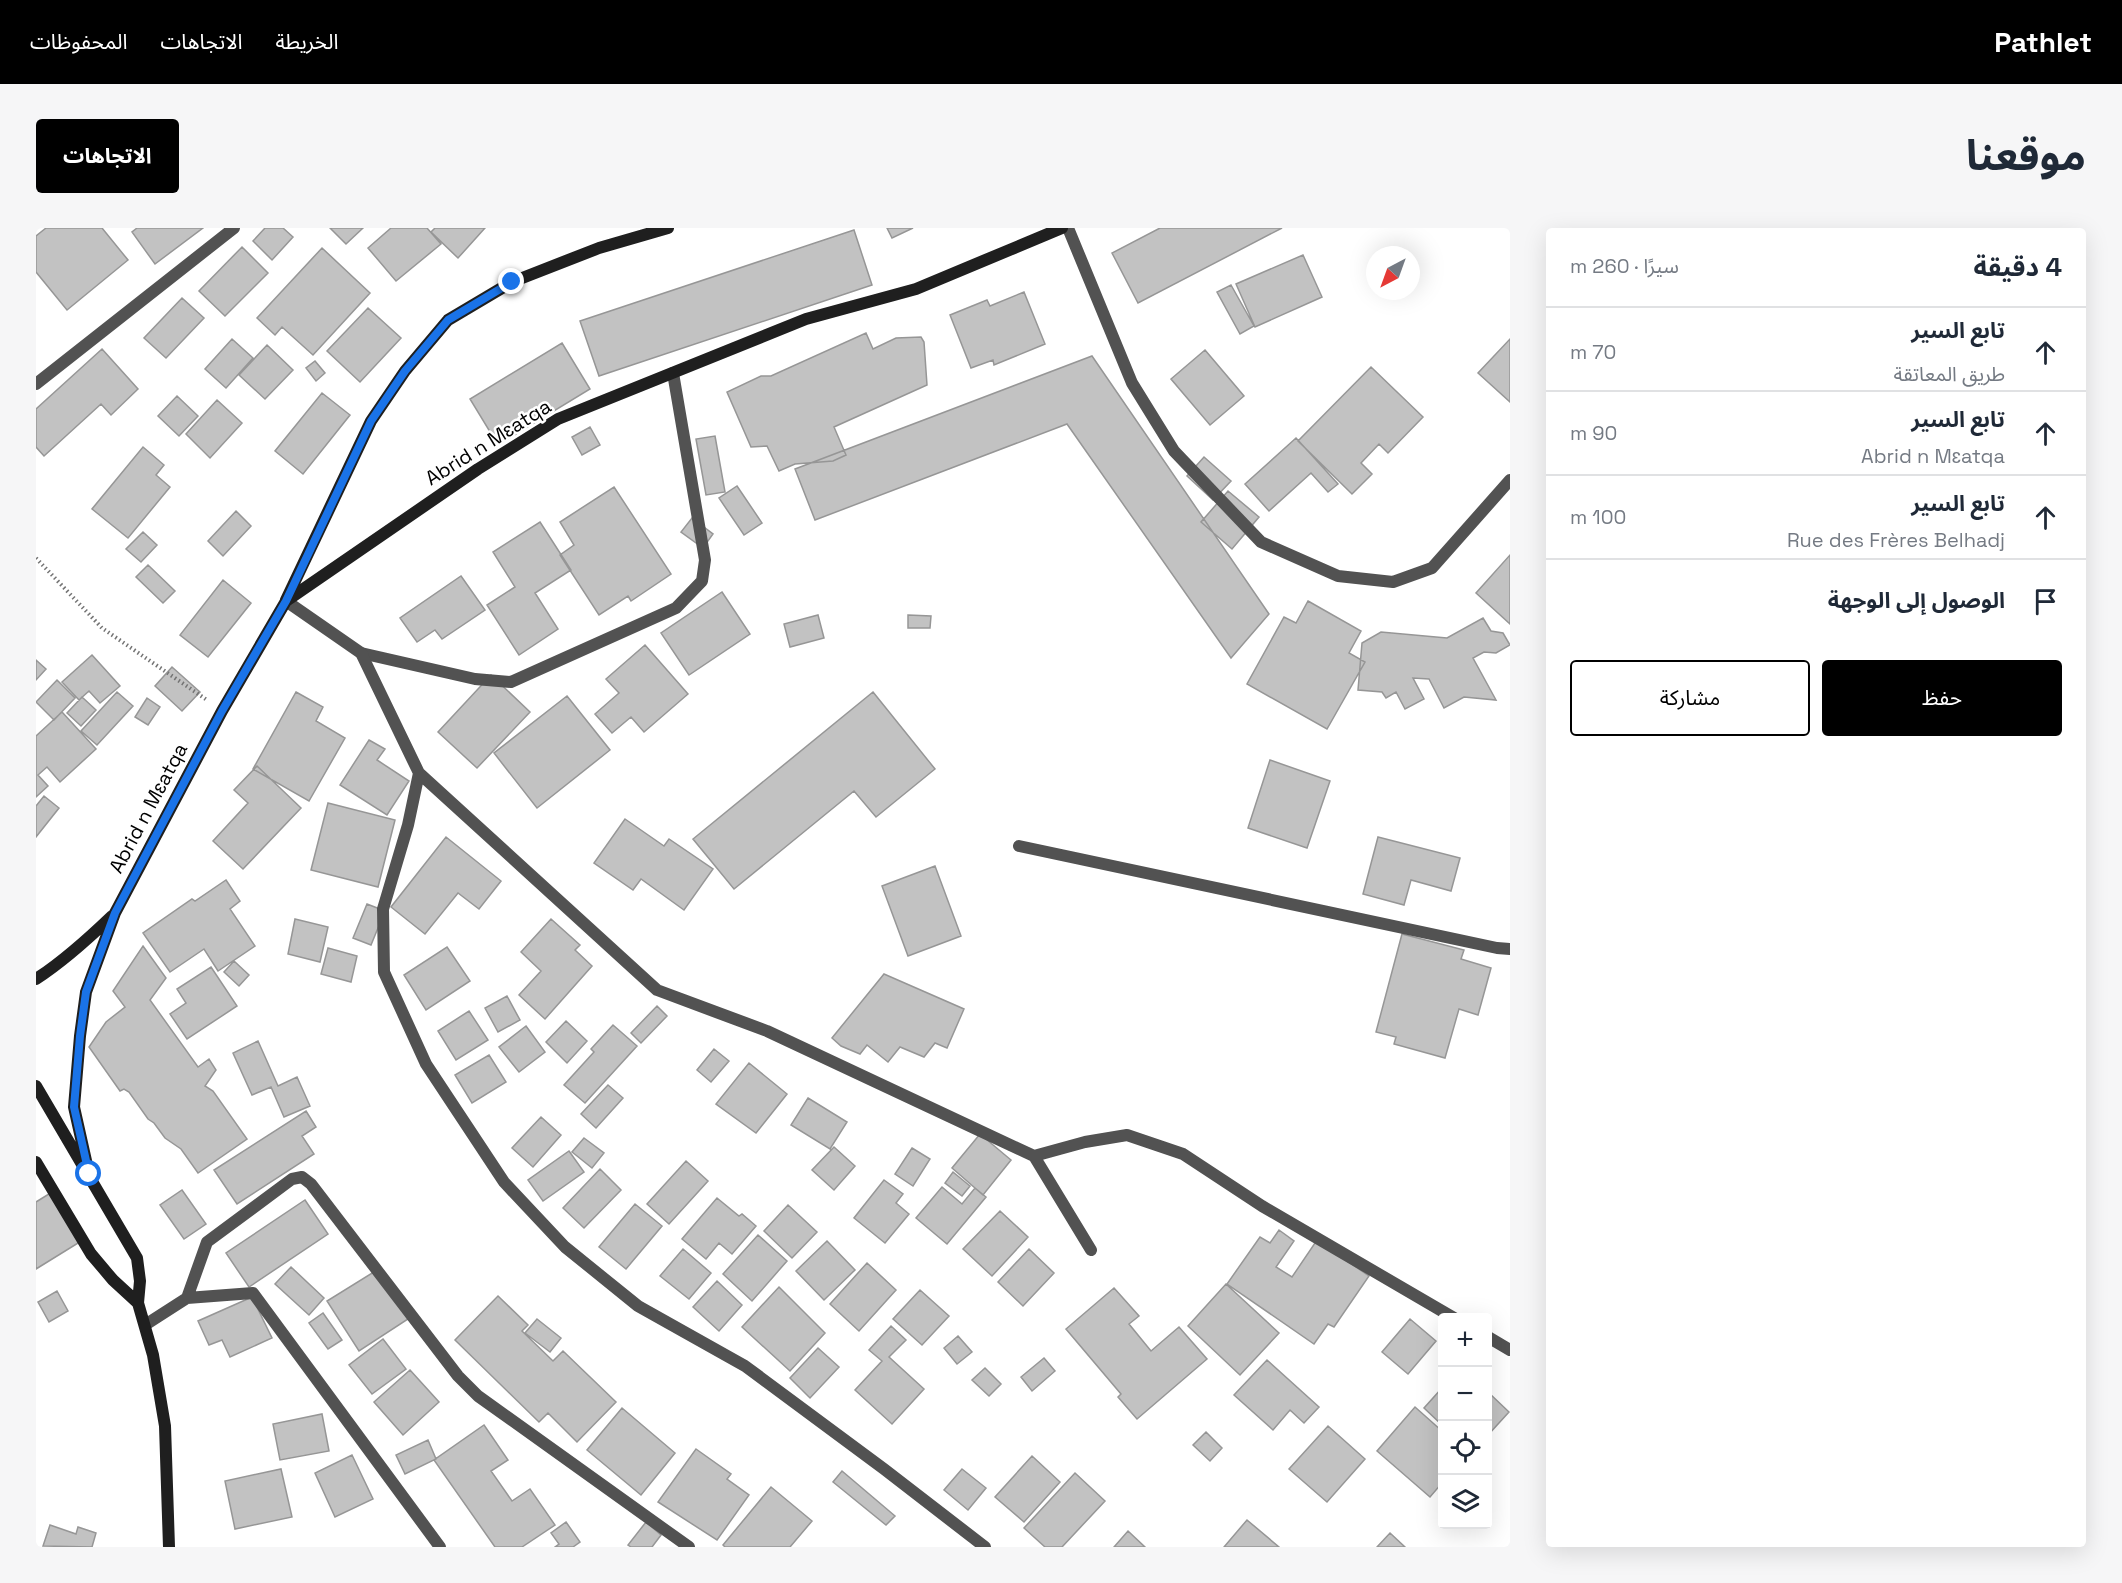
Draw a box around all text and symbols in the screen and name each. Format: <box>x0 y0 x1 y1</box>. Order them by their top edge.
text: Pathlet <box>1994 24 2092 60</box>
text: المحفوظات <box>30 28 127 55</box>
text: الاتجاهات <box>160 28 242 55</box>
text: الخريطة <box>275 28 338 55</box>
button: الاتجاهات <box>36 119 179 193</box>
text: موقعنا <box>1966 129 2086 182</box>
north arrow <box>1366 246 1420 300</box>
text: 4 دقيقة <box>1973 250 2062 284</box>
text: سيرًا · 260 m <box>1570 253 1679 279</box>
route end <box>498 268 524 294</box>
text: تابع السير <box>1911 316 2005 344</box>
icon: ahead <box>2029 336 2062 369</box>
text: 70 m <box>1570 339 1616 365</box>
text: طريق المعاتقة <box>1894 361 2005 387</box>
street label: Abrid n Mɛatqa <box>420 393 556 491</box>
text: تابع السير <box>1911 405 2005 433</box>
icon: ahead <box>2029 417 2062 450</box>
text: 90 m <box>1570 420 1617 446</box>
text: Abrid n Mɛatqa <box>1861 443 2005 469</box>
text: تابع السير <box>1911 489 2005 517</box>
icon: ahead <box>2029 501 2062 534</box>
text: 100 m <box>1570 504 1626 530</box>
text: Rue des Frères Belhadj <box>1787 527 2005 553</box>
icon: arrive <box>2029 585 2062 618</box>
text: الوصول إلى الوجهة <box>1828 586 2005 614</box>
button: مشاركة <box>1570 660 1810 736</box>
button: حفظ <box>1822 660 2062 736</box>
street label: Abrid n Mɛatqa <box>103 738 193 878</box>
route start <box>75 1160 101 1186</box>
map controls <box>1438 1313 1492 1529</box>
button: + <box>1438 1313 1492 1367</box>
button: − <box>1438 1367 1492 1421</box>
button: locate <box>1438 1421 1492 1475</box>
button: layers <box>1438 1475 1492 1529</box>

